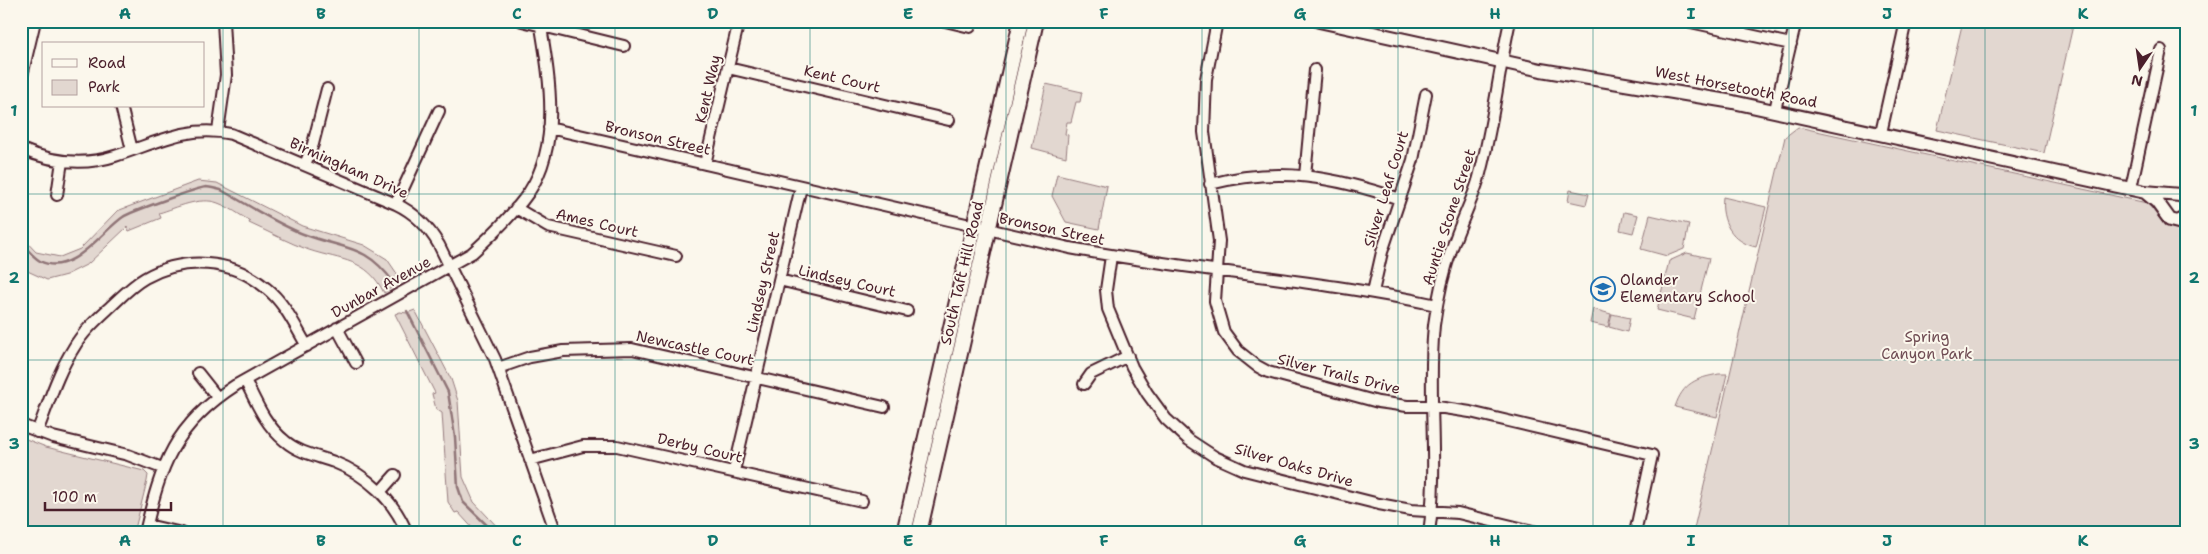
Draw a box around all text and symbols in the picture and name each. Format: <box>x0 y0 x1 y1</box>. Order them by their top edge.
text: A <box>119 3 131 24</box>
text: B <box>316 3 326 24</box>
text: C <box>512 3 522 24</box>
text: D <box>707 3 719 24</box>
text: E <box>903 3 913 24</box>
text: F <box>1099 3 1109 24</box>
text: G <box>1294 3 1307 24</box>
text: H <box>1489 3 1501 24</box>
text: I <box>1687 3 1696 24</box>
text: J <box>1882 3 1892 24</box>
text: K <box>2078 3 2089 24</box>
legend <box>42 42 205 108</box>
north arrow <box>2116 42 2166 92</box>
text: Road <box>88 53 126 73</box>
street label: Kent Way <box>690 53 726 125</box>
street label: Kent Court <box>802 60 882 98</box>
street label: West Horsetooth Road <box>1653 61 1820 113</box>
text: N <box>2130 71 2145 91</box>
text: Park <box>88 77 120 97</box>
text: 1 <box>10 100 18 121</box>
text: 1 <box>2190 100 2198 121</box>
street label: Bronson Street <box>603 116 713 160</box>
street label: Silver Leaf Court <box>1359 128 1413 250</box>
street label: Birmingham Drive <box>287 133 411 203</box>
street label: Auntie Stone Street <box>1417 146 1481 288</box>
street label: South Taft Hill Road <box>936 199 988 347</box>
street label: Ames Court <box>554 204 640 242</box>
street label: Bronson Street <box>997 208 1107 250</box>
street label: Lindsey Street <box>742 229 784 335</box>
street label: Dunbar Avenue <box>328 251 434 323</box>
street label: Lindsey Court <box>796 260 898 302</box>
text: 2 <box>8 267 20 288</box>
text: 2 <box>2188 267 2200 288</box>
place label: Olander Elementary School <box>1620 270 1756 307</box>
school or university icon: Olander Elementary School <box>1590 276 1616 302</box>
street label: Newcastle Court <box>634 326 756 370</box>
park label: Spring Canyon Park <box>1881 327 1973 364</box>
street label: Silver Trails Drive <box>1275 349 1403 399</box>
street label: Derby Court <box>655 428 745 468</box>
text: 3 <box>8 433 20 454</box>
text: 3 <box>2188 433 2200 454</box>
street label: Silver Oaks Drive <box>1232 438 1356 492</box>
scale bar <box>45 479 171 511</box>
text: 100 m <box>52 487 97 507</box>
text: A <box>119 530 131 551</box>
text: B <box>316 530 326 551</box>
text: C <box>512 530 522 551</box>
text: D <box>707 530 719 551</box>
text: E <box>903 530 913 551</box>
text: F <box>1099 530 1109 551</box>
text: G <box>1294 530 1307 551</box>
text: H <box>1489 530 1501 551</box>
text: I <box>1687 530 1696 551</box>
text: J <box>1882 530 1892 551</box>
text: K <box>2078 530 2089 551</box>

